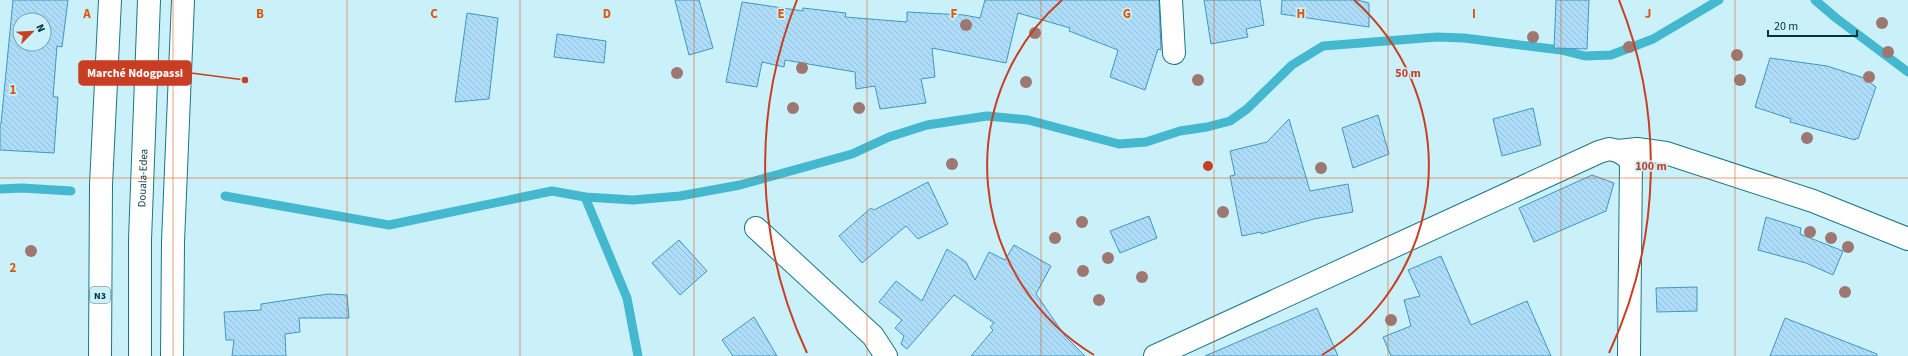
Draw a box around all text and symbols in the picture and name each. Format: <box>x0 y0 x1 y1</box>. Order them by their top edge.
text: A <box>82 5 91 23</box>
text: B <box>256 5 264 23</box>
text: C <box>430 5 438 23</box>
text: D <box>603 5 611 23</box>
text: E <box>777 5 785 23</box>
text: F <box>951 5 958 23</box>
text: G <box>1123 5 1131 23</box>
text: H <box>1297 5 1305 23</box>
text: I <box>1472 5 1476 23</box>
text: J <box>1645 5 1651 23</box>
north arrow <box>12 12 52 52</box>
scale bar <box>1768 12 1857 38</box>
text: 20 m <box>1774 18 1798 35</box>
text: N <box>32 22 49 35</box>
callout: Marché Ndogpassi <box>79 61 191 85</box>
text: Marché Ndogpassi <box>87 65 183 82</box>
text: 50 m <box>1395 65 1421 82</box>
text: 1 <box>10 81 17 99</box>
street label: Douala-Edea <box>134 148 151 208</box>
text: 100 m <box>1635 158 1667 175</box>
centre of rings <box>1201 159 1215 173</box>
text: 2 <box>10 259 17 277</box>
road number: N3 <box>90 287 110 303</box>

